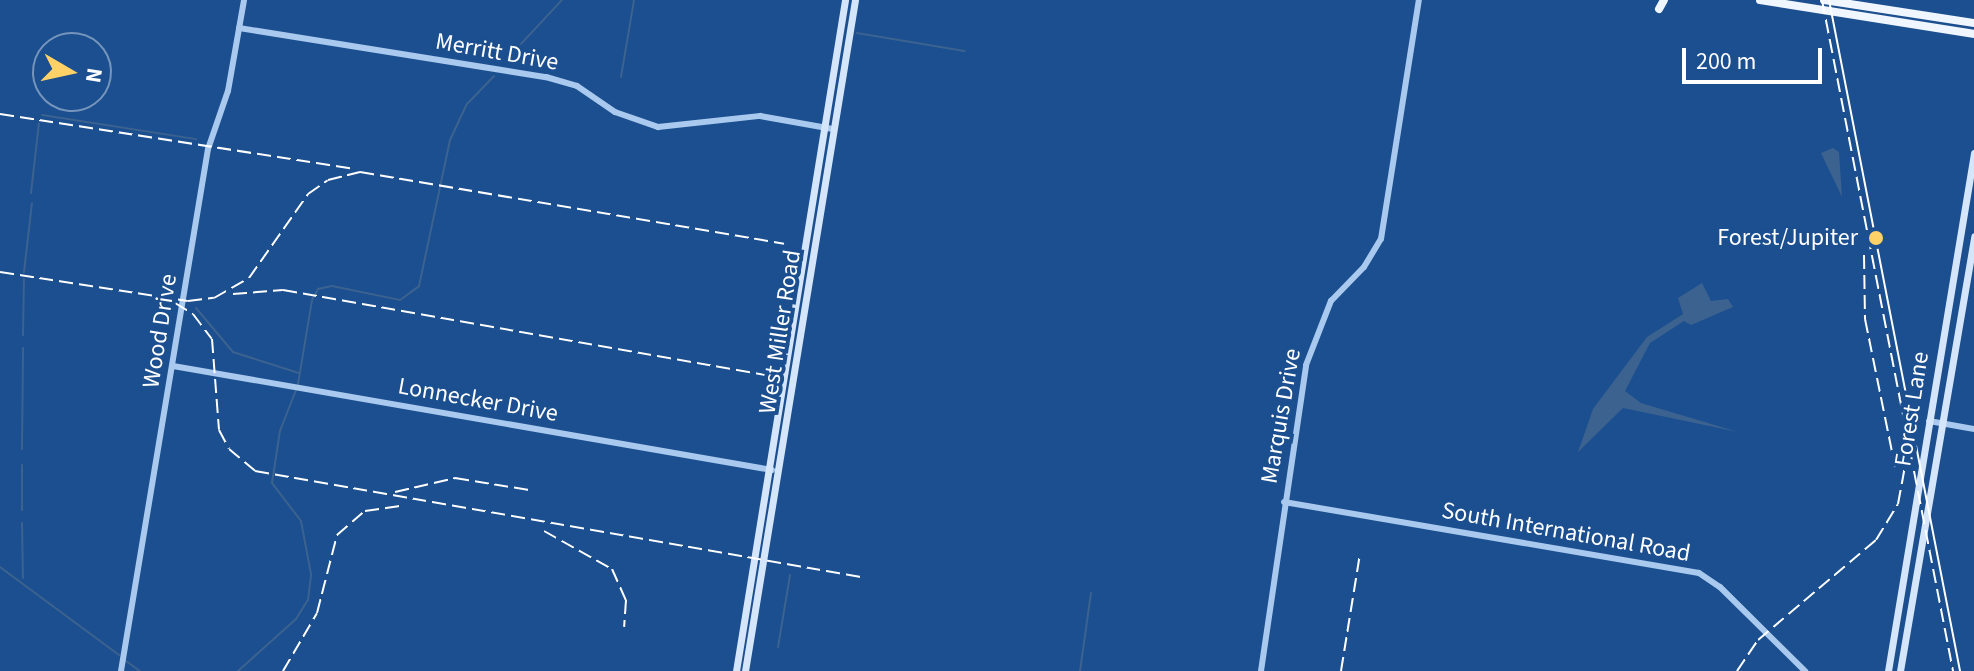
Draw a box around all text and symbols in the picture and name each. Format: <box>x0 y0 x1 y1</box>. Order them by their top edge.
street label: Merritt Drive <box>433 27 561 77</box>
north arrow <box>32 32 112 112</box>
scale bar <box>1686 32 1826 82</box>
text: 200 m <box>1696 44 1756 79</box>
text: N <box>77 66 111 85</box>
place label: Forest/Jupiter <box>1717 224 1858 252</box>
marker: Forest/Jupiter <box>1865 227 1887 249</box>
street label: West Miller Road <box>753 248 807 416</box>
street label: Wood Drive <box>137 272 183 390</box>
street label: Marquis Drive <box>1255 346 1307 486</box>
street label: Forest Lane <box>1889 350 1935 468</box>
street label: Lonnecker Drive <box>396 372 560 428</box>
street label: South International Road <box>1439 496 1693 568</box>

